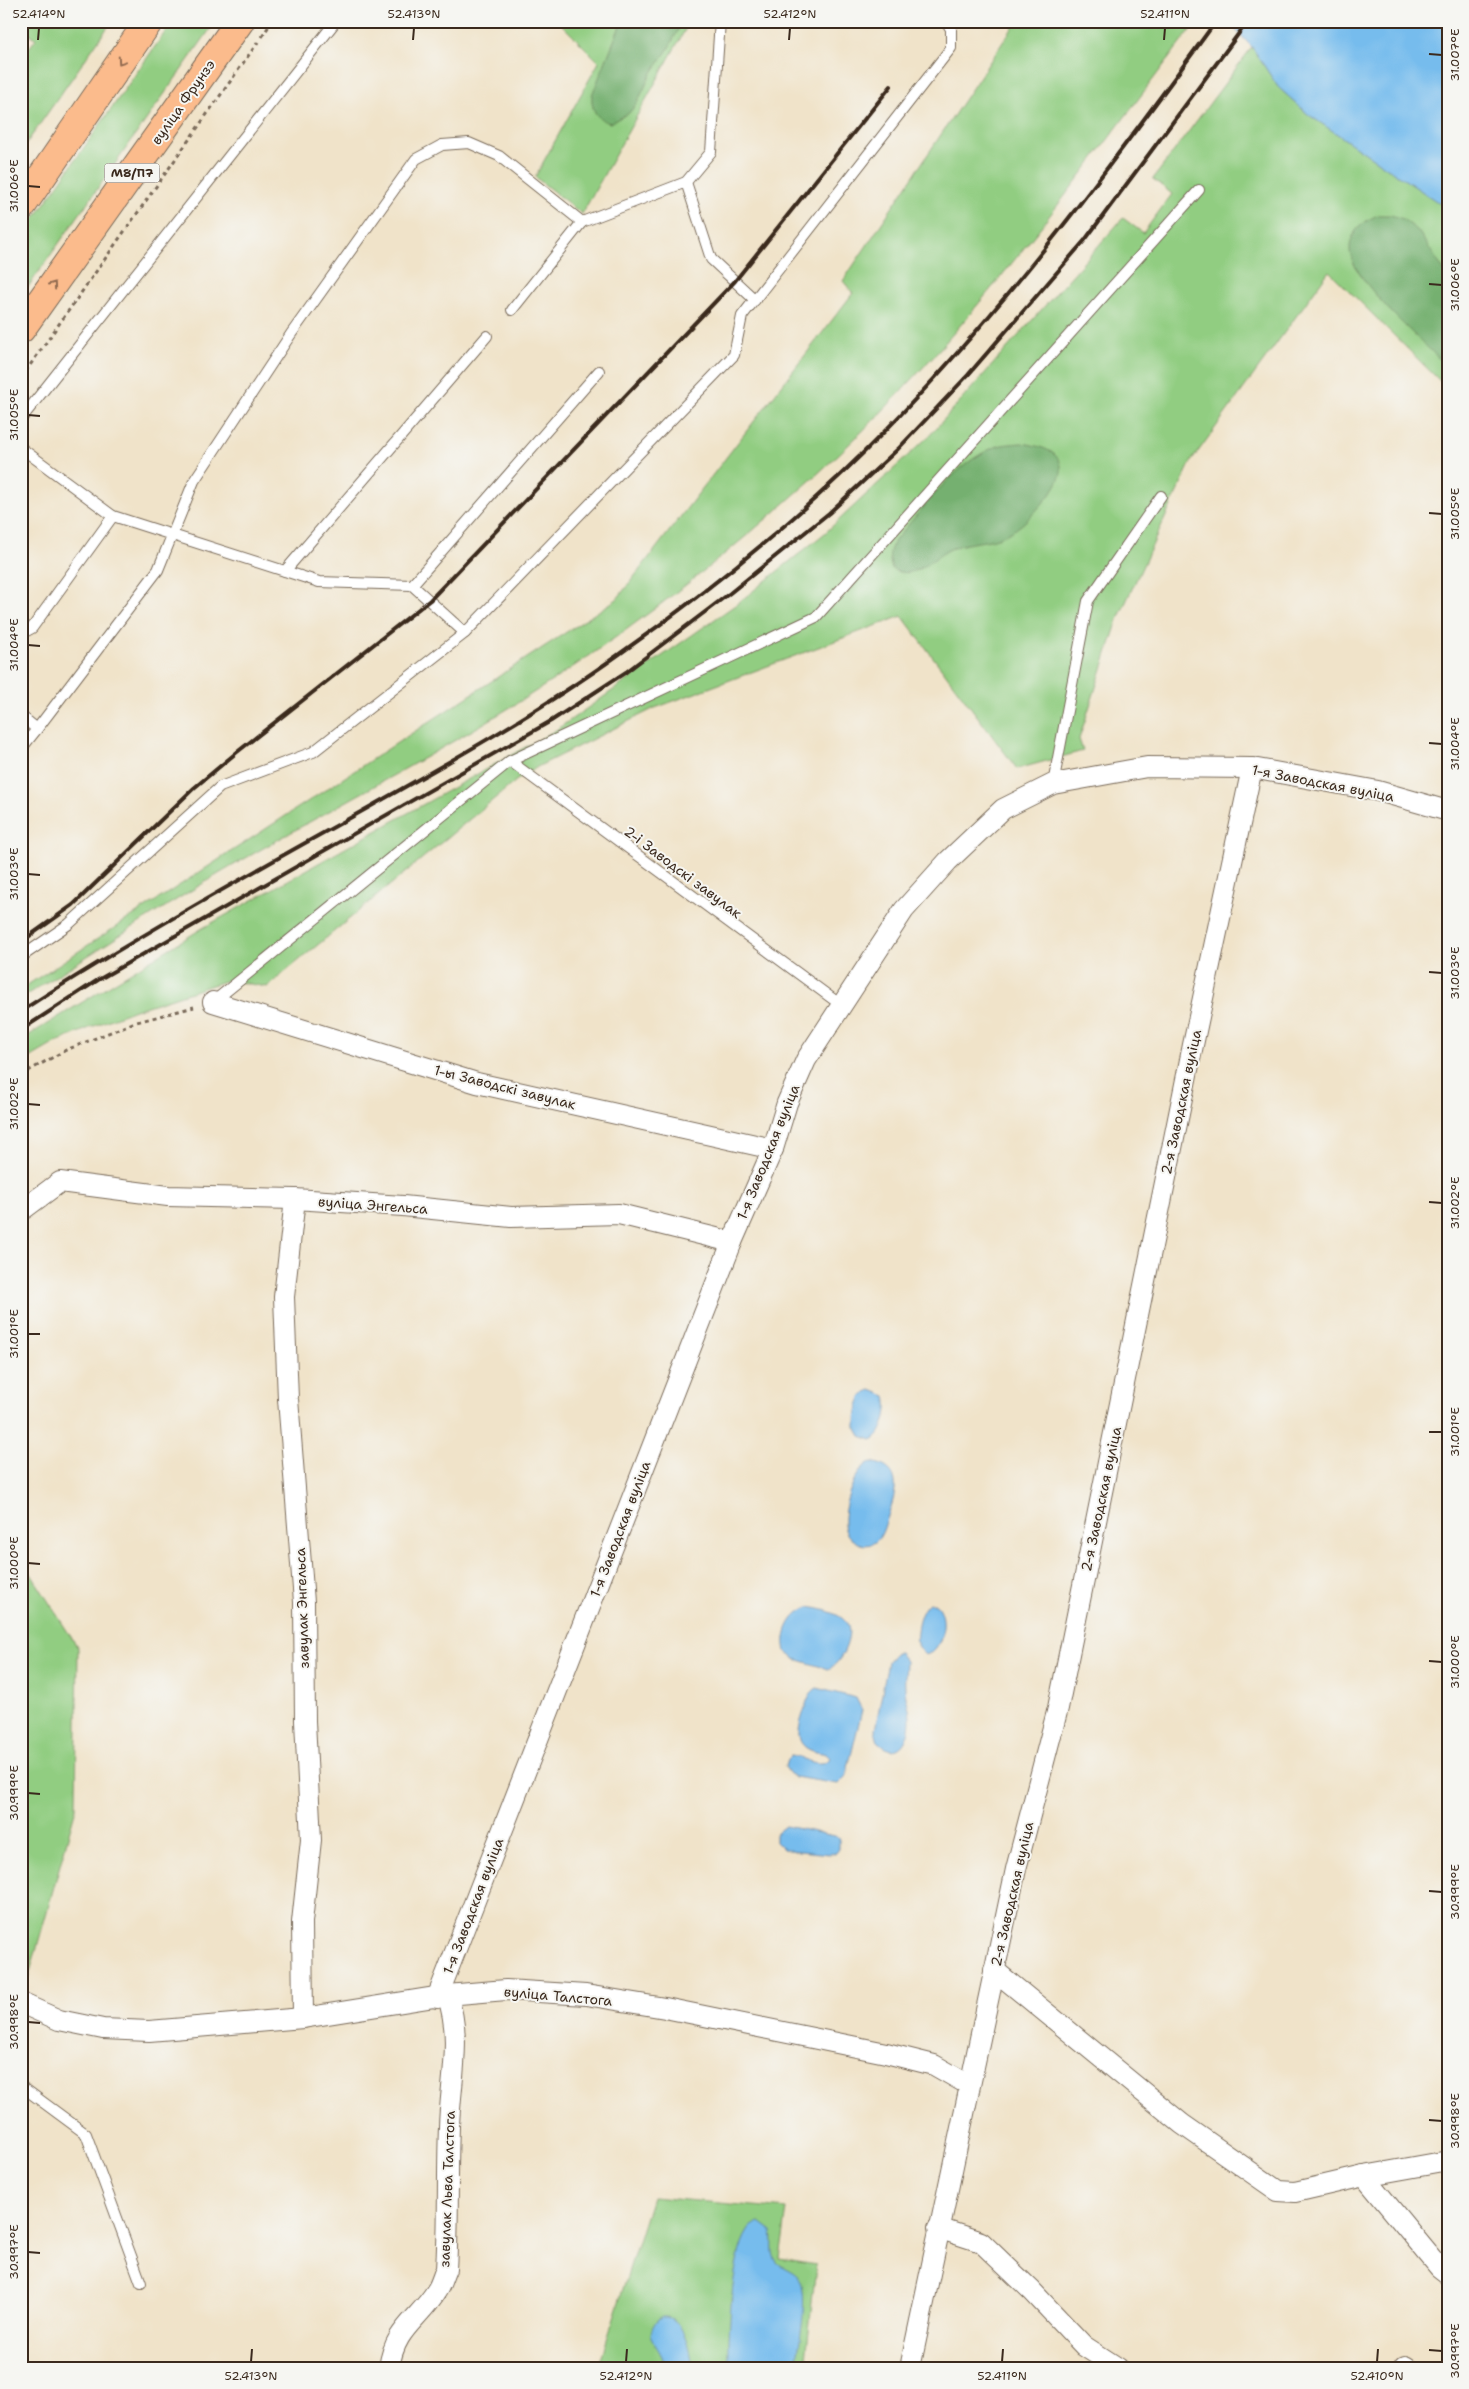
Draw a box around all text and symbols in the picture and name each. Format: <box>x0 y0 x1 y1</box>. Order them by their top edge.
text: 52.414°N <box>13 6 66 22</box>
text: 52.413°N <box>388 6 440 22</box>
text: 52.412°N <box>764 6 816 22</box>
text: 52.411°N <box>1140 6 1190 22</box>
text: 31.007°E <box>1447 28 1463 82</box>
one-way arrow <box>118 56 127 65</box>
street label: вуліца Фрунзэ <box>147 56 219 148</box>
text: 31.006°E <box>6 159 22 213</box>
road number: М8/П7 <box>104 164 160 182</box>
text: 31.006°E <box>1447 258 1463 312</box>
one-way arrow <box>47 282 55 291</box>
text: 31.005°E <box>6 389 22 441</box>
text: 31.005°E <box>1447 488 1463 540</box>
text: 31.004°E <box>6 618 22 672</box>
text: 31.004°E <box>1447 717 1463 771</box>
street label: 1-я Заводская вуліца <box>1250 760 1396 806</box>
street label: 2-і Заводскі завулак <box>621 822 746 922</box>
text: 31.003°E <box>6 847 22 901</box>
text: 31.003°E <box>1447 946 1463 1000</box>
street label: 2-я Заводская вуліца <box>1157 1028 1205 1176</box>
street label: 1-ы Заводскі завулак <box>432 1061 578 1113</box>
text: 31.002°E <box>6 1077 22 1131</box>
street label: 1-я Заводская вуліца <box>733 1081 804 1222</box>
text: 31.002°E <box>1447 1176 1463 1230</box>
street label: вуліца Энгельса <box>317 1192 429 1218</box>
text: 31.001°E <box>6 1309 22 1359</box>
text: 31.001°E <box>1447 1407 1463 1457</box>
street label: 2-я Заводская вуліца <box>1077 1425 1125 1573</box>
street label: 1-я Заводская вуліца <box>586 1458 654 1600</box>
text: 31.000°E <box>6 1536 22 1590</box>
street label: завулак Энгельса <box>291 1547 313 1669</box>
text: 31.000°E <box>1447 1635 1463 1689</box>
text: 30.999°E <box>6 1765 22 1821</box>
street label: 2-я Заводская вуліца <box>987 1820 1037 1968</box>
street label: 1-я Заводская вуліца <box>439 1835 507 1977</box>
text: 30.999°E <box>1447 1864 1463 1920</box>
street label: вуліца Талстога <box>503 1982 613 2010</box>
text: 30.998°E <box>6 1994 22 2050</box>
text: 30.998°E <box>1447 2093 1463 2149</box>
street label: завулак Льва Талстога <box>435 2110 459 2268</box>
text: 30.997°E <box>6 2224 22 2280</box>
text: 30.997°E <box>1447 2323 1463 2379</box>
text: 52.413°N <box>225 2368 277 2384</box>
text: 52.412°N <box>600 2368 652 2384</box>
text: 52.411°N <box>977 2368 1027 2384</box>
text: 52.410°N <box>1350 2368 1404 2384</box>

